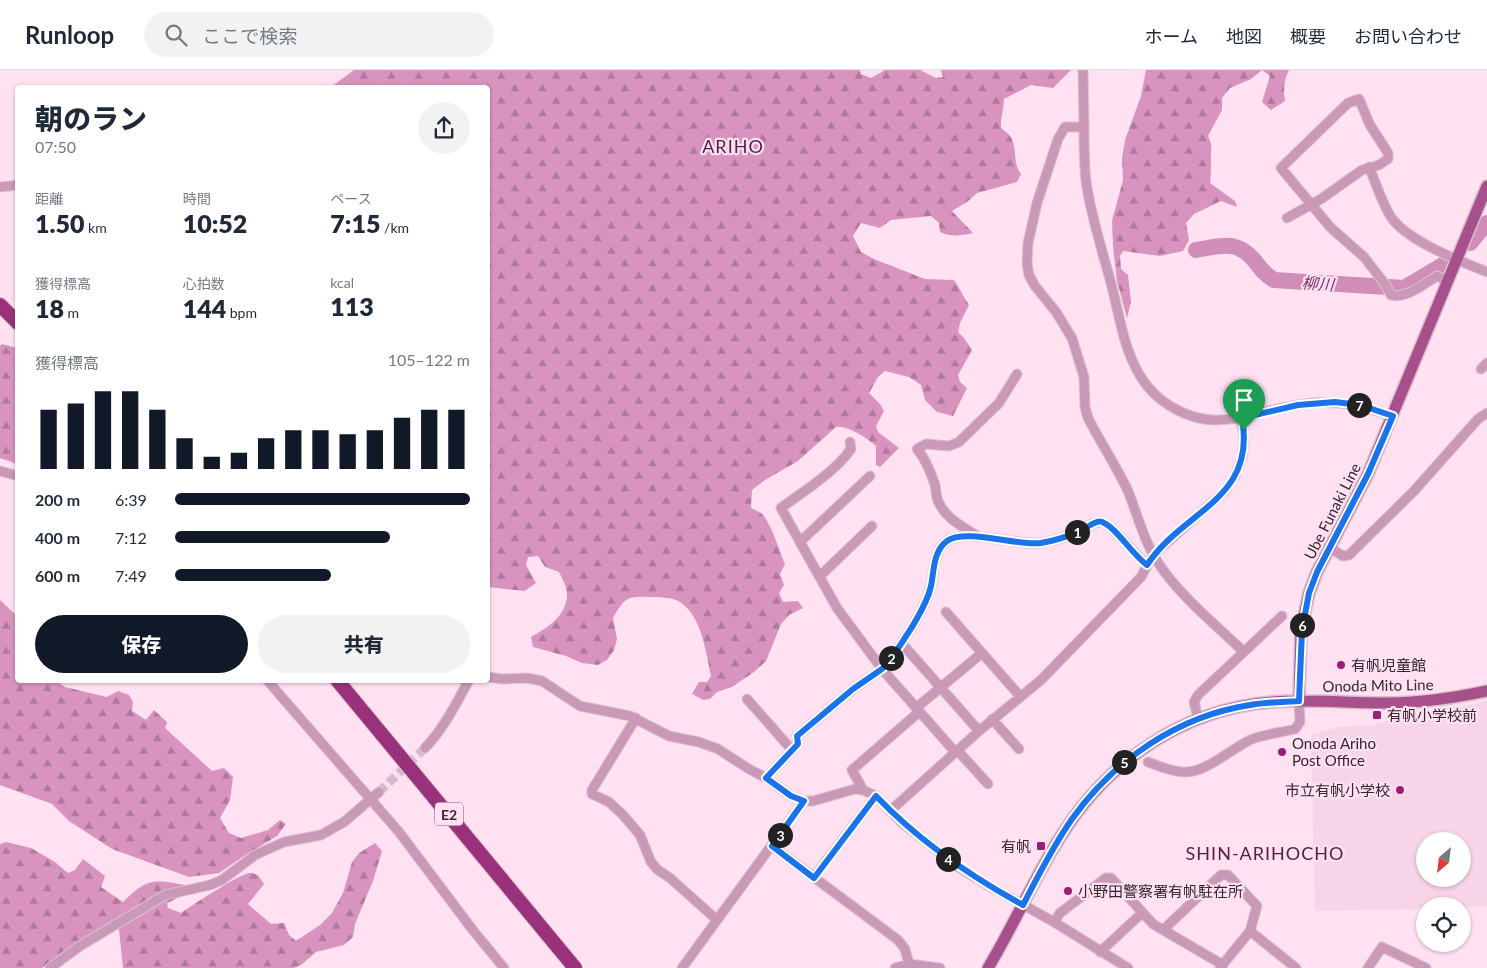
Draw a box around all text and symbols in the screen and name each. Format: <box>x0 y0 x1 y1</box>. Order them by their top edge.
search box <box>144 12 494 57</box>
text: Runloop <box>25 20 114 49</box>
icon: search <box>162 21 190 49</box>
text: ここで検索 <box>202 24 297 47</box>
text: ホーム <box>1145 25 1198 47</box>
text: 地図 <box>1226 25 1262 47</box>
text: 概要 <box>1290 25 1326 47</box>
text: お問い合わせ <box>1354 25 1462 47</box>
text: 朝のラン <box>35 101 147 135</box>
button: share <box>418 102 470 154</box>
district label: ARIHO <box>702 135 764 157</box>
text: 07:50 <box>35 137 76 156</box>
text: 距離 <box>35 190 63 207</box>
text: 時間 <box>183 190 211 207</box>
text: ペース <box>330 190 372 207</box>
text: 1.50 <box>35 208 84 238</box>
text: 10:52 <box>183 208 247 238</box>
text: 7:15 <box>330 208 380 238</box>
text: km <box>84 219 107 236</box>
text: /km <box>380 219 409 236</box>
water label: 柳川 <box>1301 272 1337 294</box>
text: kcal <box>330 274 354 291</box>
text: 獲得標高 <box>35 275 91 292</box>
text: 心拍数 <box>183 275 225 292</box>
text: 113 <box>330 291 374 321</box>
text: 18 <box>35 293 64 323</box>
text: 144 <box>183 293 226 323</box>
text: m <box>64 304 79 321</box>
text: bpm <box>226 304 257 321</box>
text: 105–122 m <box>388 350 470 369</box>
text: 獲得標高 <box>35 353 99 372</box>
pin <box>1223 379 1265 430</box>
icon: arrive <box>1230 386 1258 414</box>
pin: 7 <box>1346 392 1372 418</box>
text: 7 <box>1355 397 1364 414</box>
street label: Ube Funaki Line <box>1300 460 1364 562</box>
text: 200 m <box>35 490 80 509</box>
text: 6:39 <box>115 490 147 509</box>
pin: 1 <box>1064 520 1090 544</box>
text: 1 <box>1073 524 1082 541</box>
text: 400 m <box>35 528 80 547</box>
text: 7:12 <box>115 528 147 547</box>
text: 600 m <box>35 566 80 585</box>
text: 7:49 <box>115 566 147 585</box>
pin: 6 <box>1290 612 1314 638</box>
button: 保存 <box>35 615 248 673</box>
button: 共有 <box>258 615 470 673</box>
text: 6 <box>1298 617 1307 634</box>
pin: 2 <box>878 646 904 670</box>
text: 2 <box>887 650 896 667</box>
place label: 有帆児童館 <box>1351 656 1426 674</box>
marker: 有帆児童館 <box>1335 659 1347 671</box>
street label: Onoda Mito Line <box>1322 675 1434 695</box>
place label: 有帆小学校前 <box>1387 706 1477 724</box>
marker: 有帆小学校前 <box>1371 709 1383 721</box>
place label: Onoda Ariho Post Office <box>1292 734 1376 769</box>
marker: Onoda Ariho Post Office <box>1276 746 1288 758</box>
pin: 5 <box>1112 750 1136 774</box>
text: 5 <box>1120 754 1129 771</box>
place label: 市立有帆小学校 <box>1285 781 1390 799</box>
marker: 市立有帆小学校 <box>1394 784 1406 796</box>
road number: E2 <box>435 802 463 826</box>
pin: 3 <box>768 822 792 848</box>
text: 3 <box>776 827 785 844</box>
north arrow <box>1416 832 1471 888</box>
map controls <box>1416 832 1471 952</box>
place label: 有帆 <box>1001 837 1031 855</box>
marker: 有帆 <box>1035 840 1047 852</box>
district label: SHIN-ARIHOCHO <box>1186 842 1344 864</box>
pin: 4 <box>936 846 960 872</box>
text: 4 <box>944 851 953 868</box>
place label: 小野田警察署有帆駐在所 <box>1078 882 1243 900</box>
marker: 小野田警察署有帆駐在所 <box>1062 885 1074 897</box>
button: locate <box>1416 897 1471 952</box>

